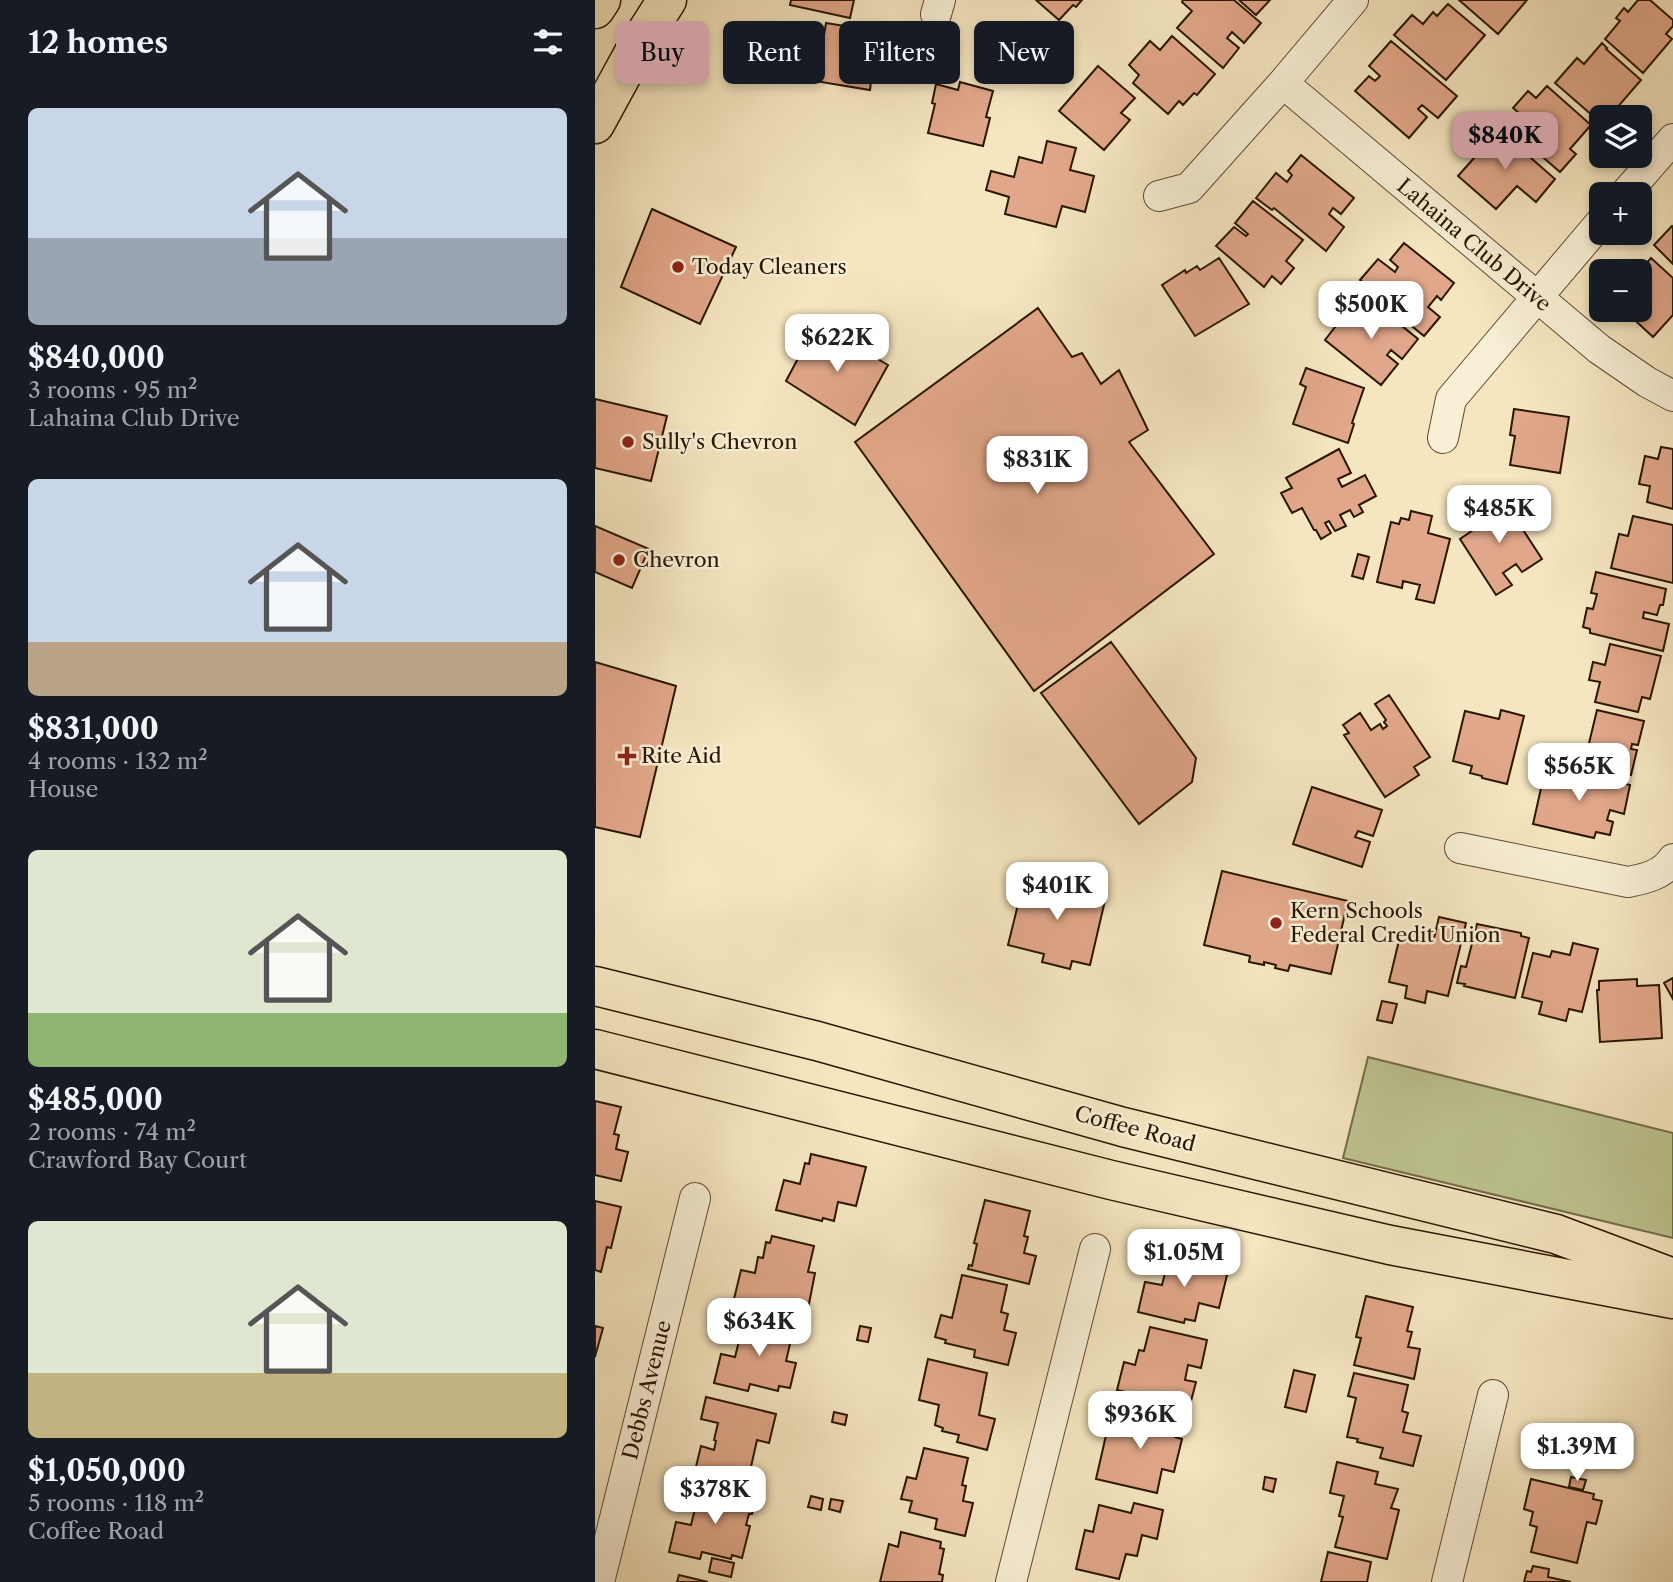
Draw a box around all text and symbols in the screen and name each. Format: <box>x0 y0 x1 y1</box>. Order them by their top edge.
chip: Buy <box>616 21 709 84</box>
chip: Rent <box>723 21 825 84</box>
chip: Filters <box>839 21 960 84</box>
chip: New <box>974 21 1074 84</box>
icon: filters <box>529 23 567 61</box>
text: 12 homes <box>28 24 168 61</box>
map controls <box>1589 105 1652 322</box>
button: layers <box>1589 105 1652 168</box>
pin: $840K <box>1456 113 1554 172</box>
text: $840K <box>1468 121 1542 149</box>
icon: home <box>235 153 361 279</box>
street label: Lahaina Club Drive <box>1392 173 1556 316</box>
button: + <box>1589 182 1652 245</box>
place label: Today Cleaners <box>692 254 847 279</box>
marker: Today Cleaners <box>670 259 686 275</box>
button: − <box>1589 259 1652 322</box>
pin: $500K <box>1322 282 1420 341</box>
text: $500K <box>1334 290 1408 318</box>
pin: $622K <box>788 314 886 374</box>
text: $622K <box>801 323 873 351</box>
text: $840,000 <box>28 339 165 376</box>
text: 3 rooms · 95 m² <box>28 376 197 404</box>
text: Lahaina Club Drive <box>28 404 240 432</box>
place label: Sully's Chevron <box>642 429 797 454</box>
marker: Sully's Chevron <box>620 434 636 450</box>
pin: $831K <box>988 436 1086 496</box>
text: $831K <box>1003 445 1071 473</box>
pin: $485K <box>1450 486 1548 545</box>
text: $485K <box>1463 494 1535 522</box>
icon: home <box>235 524 361 650</box>
place label: Chevron <box>633 547 720 572</box>
marker: Chevron <box>611 552 627 568</box>
text: $831,000 <box>28 710 159 747</box>
place label: Rite Aid <box>641 743 722 768</box>
pin: $565K <box>1530 744 1628 803</box>
text: 4 rooms · 132 m² <box>28 747 208 775</box>
marker: Rite Aid <box>619 748 635 764</box>
text: $565K <box>1544 752 1614 780</box>
text: House <box>28 775 98 803</box>
pin: $401K <box>1008 862 1106 922</box>
text: $401K <box>1022 871 1092 899</box>
icon: home <box>235 895 361 1021</box>
place label: Kern Schools Federal Credit Union <box>1290 898 1501 947</box>
marker: Kern Schools Federal Credit Union <box>1268 915 1284 931</box>
text: $485,000 <box>28 1081 163 1118</box>
street label: Coffee Road <box>1072 1100 1199 1157</box>
text: 2 rooms · 74 m² <box>28 1118 196 1146</box>
text: Crawford Bay Court <box>28 1146 247 1174</box>
pin: $1.05M <box>1127 1230 1241 1289</box>
text: $1.05M <box>1143 1238 1225 1266</box>
icon: home <box>235 1266 361 1392</box>
pin: $634K <box>710 1298 808 1358</box>
text: $634K <box>723 1307 795 1335</box>
street label: Debbs Avenue <box>617 1318 676 1462</box>
pin: $936K <box>1091 1392 1189 1451</box>
text: $936K <box>1104 1400 1176 1428</box>
pin: $1.39M <box>1520 1424 1634 1483</box>
text: $1.39M <box>1537 1432 1617 1460</box>
text: $1,050,000 <box>28 1452 186 1489</box>
pin: $378K <box>666 1466 764 1526</box>
text: $378K <box>680 1475 750 1503</box>
text: 5 rooms · 118 m² <box>28 1489 204 1517</box>
text: Coffee Road <box>28 1517 164 1545</box>

